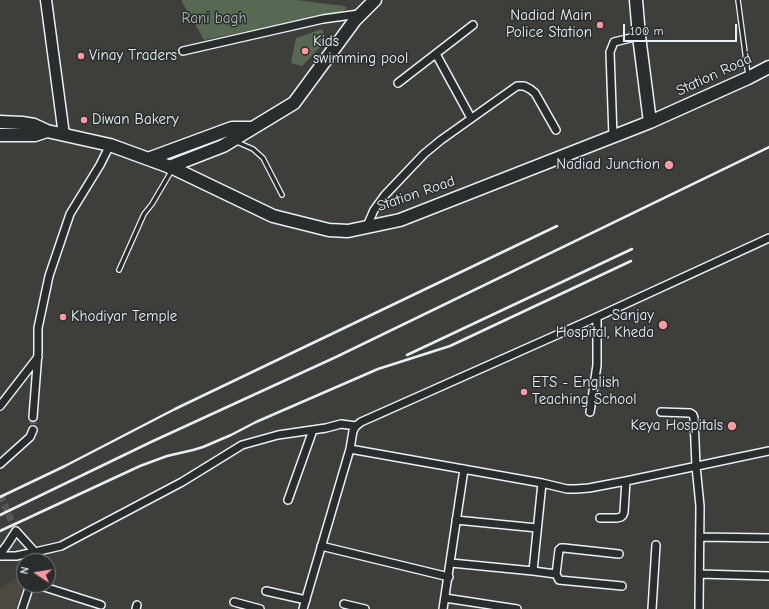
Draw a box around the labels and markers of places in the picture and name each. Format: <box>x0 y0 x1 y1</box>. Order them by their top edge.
place label: Nadiad Main Police Station <box>506 7 592 42</box>
marker: Nadiad Main Police Station <box>595 20 605 30</box>
place label: Kids swimming pool <box>313 33 408 68</box>
marker: Kids swimming pool <box>300 46 310 56</box>
place label: Vinay Traders <box>89 47 177 65</box>
marker: Vinay Traders <box>76 51 86 61</box>
place label: Diwan Bakery <box>92 111 179 129</box>
marker: Diwan Bakery <box>79 115 89 125</box>
place label: Nadiad Junction <box>556 156 660 174</box>
marker: Nadiad Junction <box>663 159 675 171</box>
place label: Sanjay Hospital, Kheda <box>556 307 654 342</box>
place label: Khodiyar Temple <box>71 308 177 326</box>
marker: Khodiyar Temple <box>58 312 68 322</box>
marker: Sanjay Hospital, Kheda <box>657 319 669 331</box>
place label: ETS - English Teaching School <box>532 374 637 409</box>
marker: ETS - English Teaching School <box>519 387 529 397</box>
place label: Keya Hospitals <box>630 417 723 435</box>
marker: Keya Hospitals <box>726 420 738 432</box>

